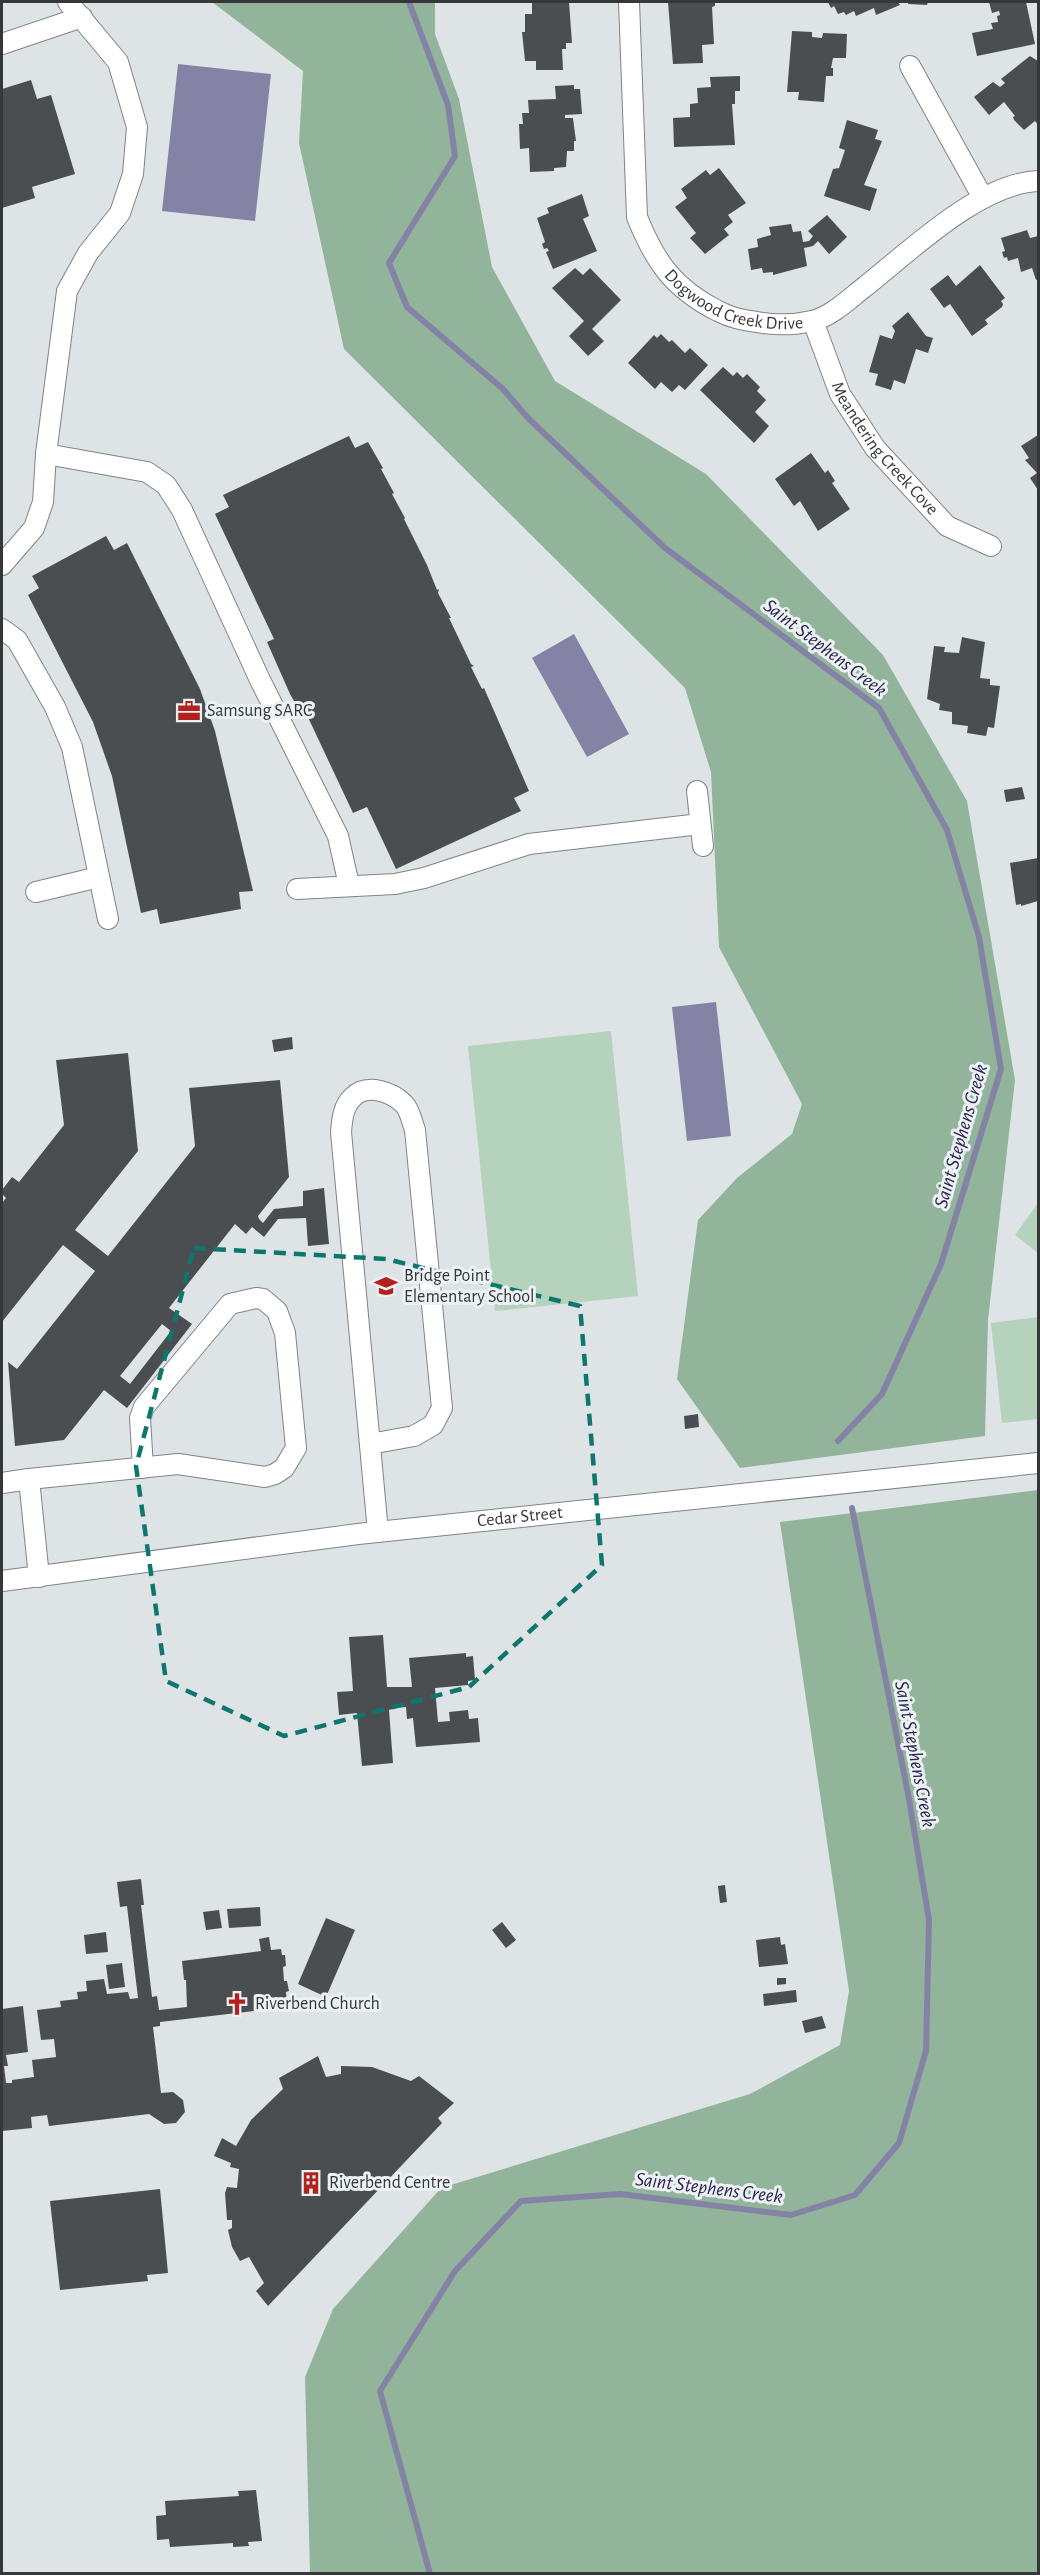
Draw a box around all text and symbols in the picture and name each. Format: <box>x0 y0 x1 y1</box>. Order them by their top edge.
street label: Dogwood Creek Drive <box>661 266 804 333</box>
street label: Meandering Creek Cove <box>827 380 941 519</box>
water label: Saint Stephens Creek <box>760 595 890 701</box>
office icon: Samsung SARC <box>176 698 202 724</box>
place label: Samsung SARC <box>207 702 312 720</box>
water label: Saint Stephens Creek <box>931 1062 991 1210</box>
place label: Bridge Point Elementary School <box>404 1267 535 1306</box>
school or university icon: Bridge Point Elementary School <box>373 1273 399 1299</box>
street label: Cedar Street <box>476 1504 564 1530</box>
water label: Saint Stephens Creek <box>891 1679 939 1829</box>
church icon: Riverbend Church <box>224 1991 250 2017</box>
place label: Riverbend Church <box>255 1995 380 2013</box>
water label: Saint Stephens Creek <box>634 2169 784 2207</box>
building icon: Riverbend Centre <box>298 2170 324 2196</box>
place label: Riverbend Centre <box>329 2174 450 2192</box>

